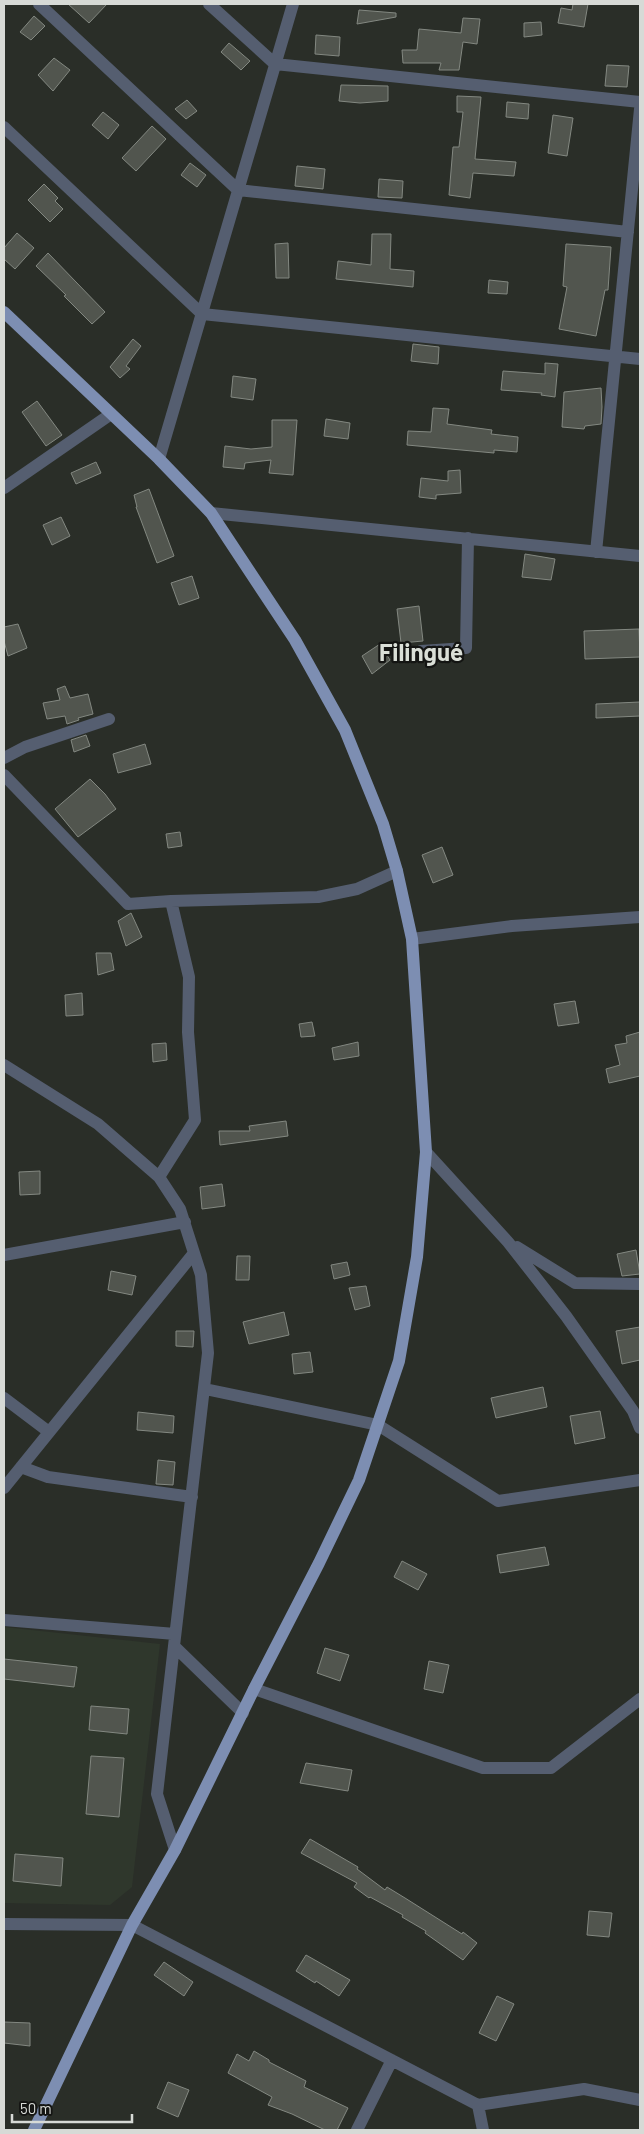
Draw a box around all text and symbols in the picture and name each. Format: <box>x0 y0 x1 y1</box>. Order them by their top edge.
district label: Filingué <box>379 637 463 666</box>
scale bar <box>12 2092 132 2124</box>
text: 50 m <box>20 2099 52 2117</box>

